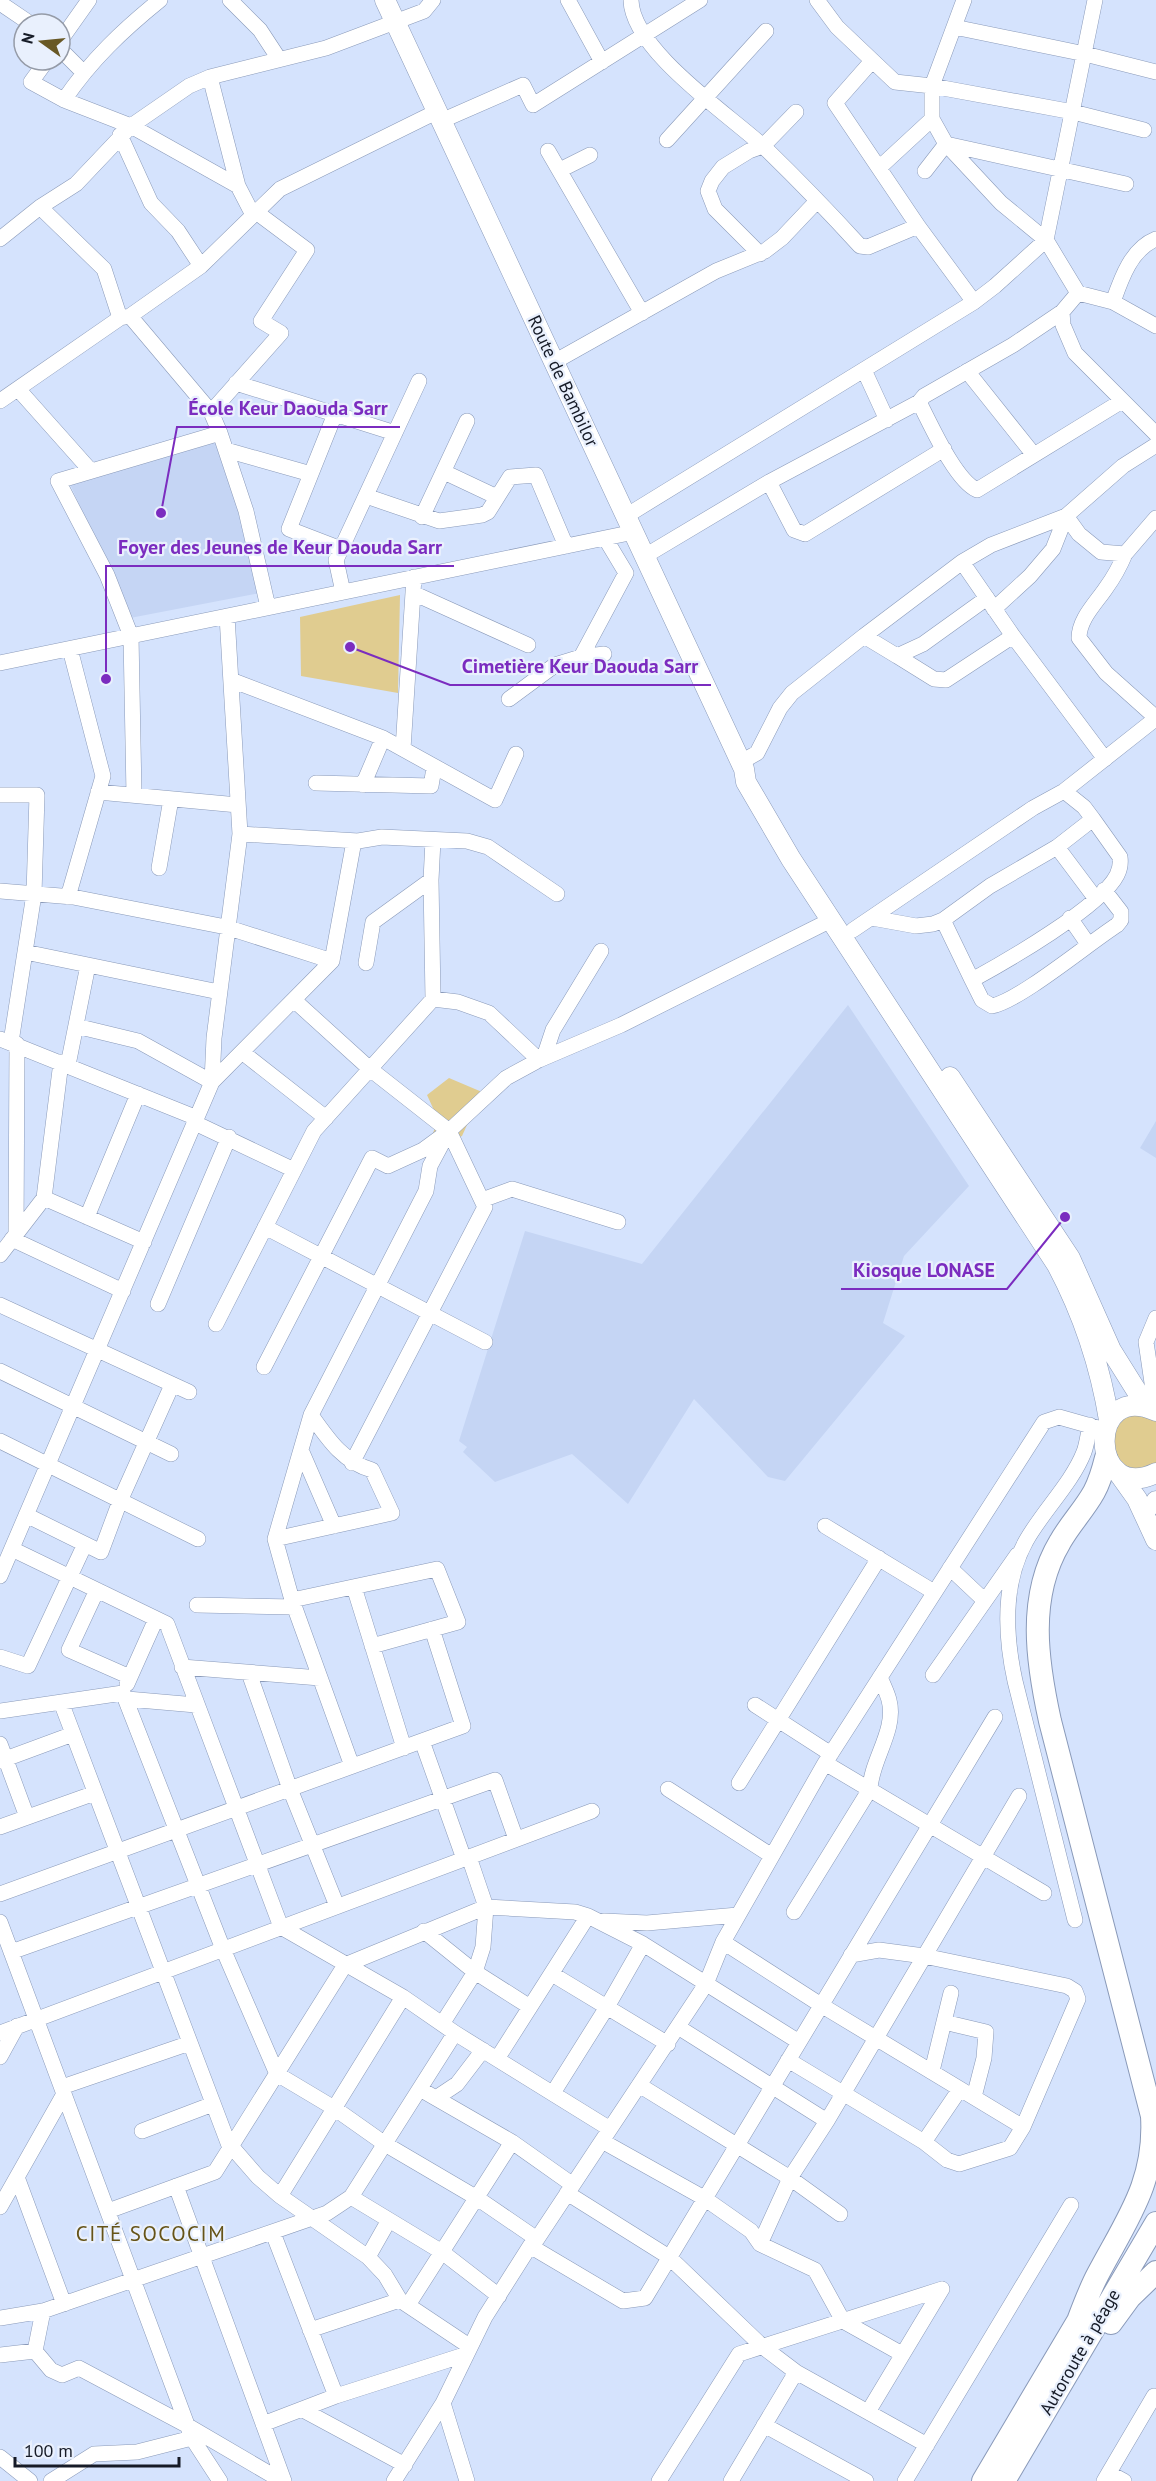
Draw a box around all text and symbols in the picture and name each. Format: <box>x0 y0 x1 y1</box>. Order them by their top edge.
north arrow <box>12 12 72 72</box>
text: N <box>16 30 39 46</box>
street label: Route de Bambilor <box>523 311 604 450</box>
callout: École Keur Daouda Sarr <box>177 389 400 427</box>
text: École Keur Daouda Sarr <box>188 395 388 421</box>
callout: Foyer des Jeunes de Keur Daouda Sarr <box>106 528 454 566</box>
text: Foyer des Jeunes de Keur Daouda Sarr <box>118 534 442 560</box>
callout: Cimetière Keur Daouda Sarr <box>450 647 711 685</box>
text: Cimetière Keur Daouda Sarr <box>462 653 698 679</box>
callout: Kiosque LONASE <box>841 1251 1007 1289</box>
text: Kiosque LONASE <box>853 1257 995 1283</box>
district label: CITÉ SOCOCIM <box>76 2220 226 2247</box>
street label: Autoroute à péage <box>1034 2285 1125 2419</box>
scale bar <box>15 2430 178 2468</box>
text: 100 m <box>24 2439 73 2462</box>

